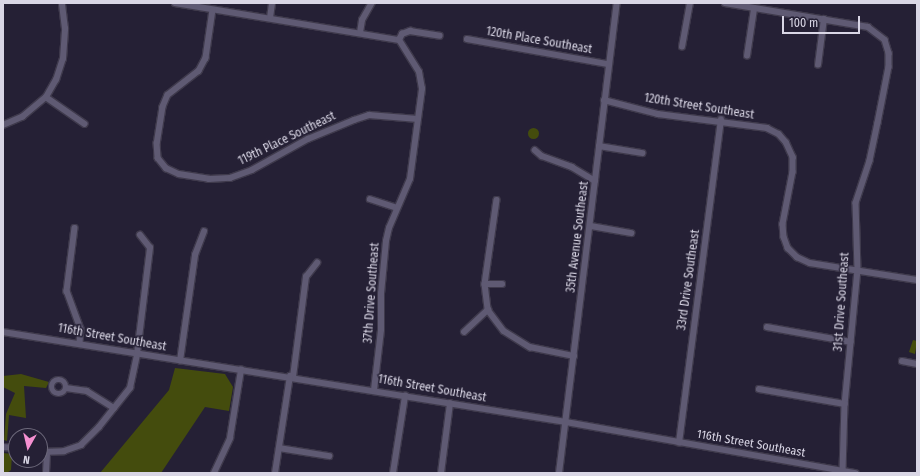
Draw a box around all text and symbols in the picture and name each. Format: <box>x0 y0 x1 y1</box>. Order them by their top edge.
scale bar <box>784 8 862 34</box>
text: 100 m <box>789 16 818 30</box>
street label: 120th Place Southeast <box>485 25 593 57</box>
street label: 120th Street Southeast <box>643 91 755 123</box>
street label: 119th Place Southeast <box>236 109 338 169</box>
street label: 35th Avenue Southeast <box>564 180 592 294</box>
street label: 33rd Drive Southeast <box>675 229 703 331</box>
street label: 37th Drive Southeast <box>361 242 383 344</box>
street label: 31st Drive Southeast <box>831 252 853 352</box>
street label: 116th Street Southeast <box>57 321 167 355</box>
street label: 116th Street Southeast <box>377 372 487 406</box>
street label: 116th Street Southeast <box>696 427 806 461</box>
north arrow <box>8 428 48 468</box>
text: N <box>22 452 31 466</box>

